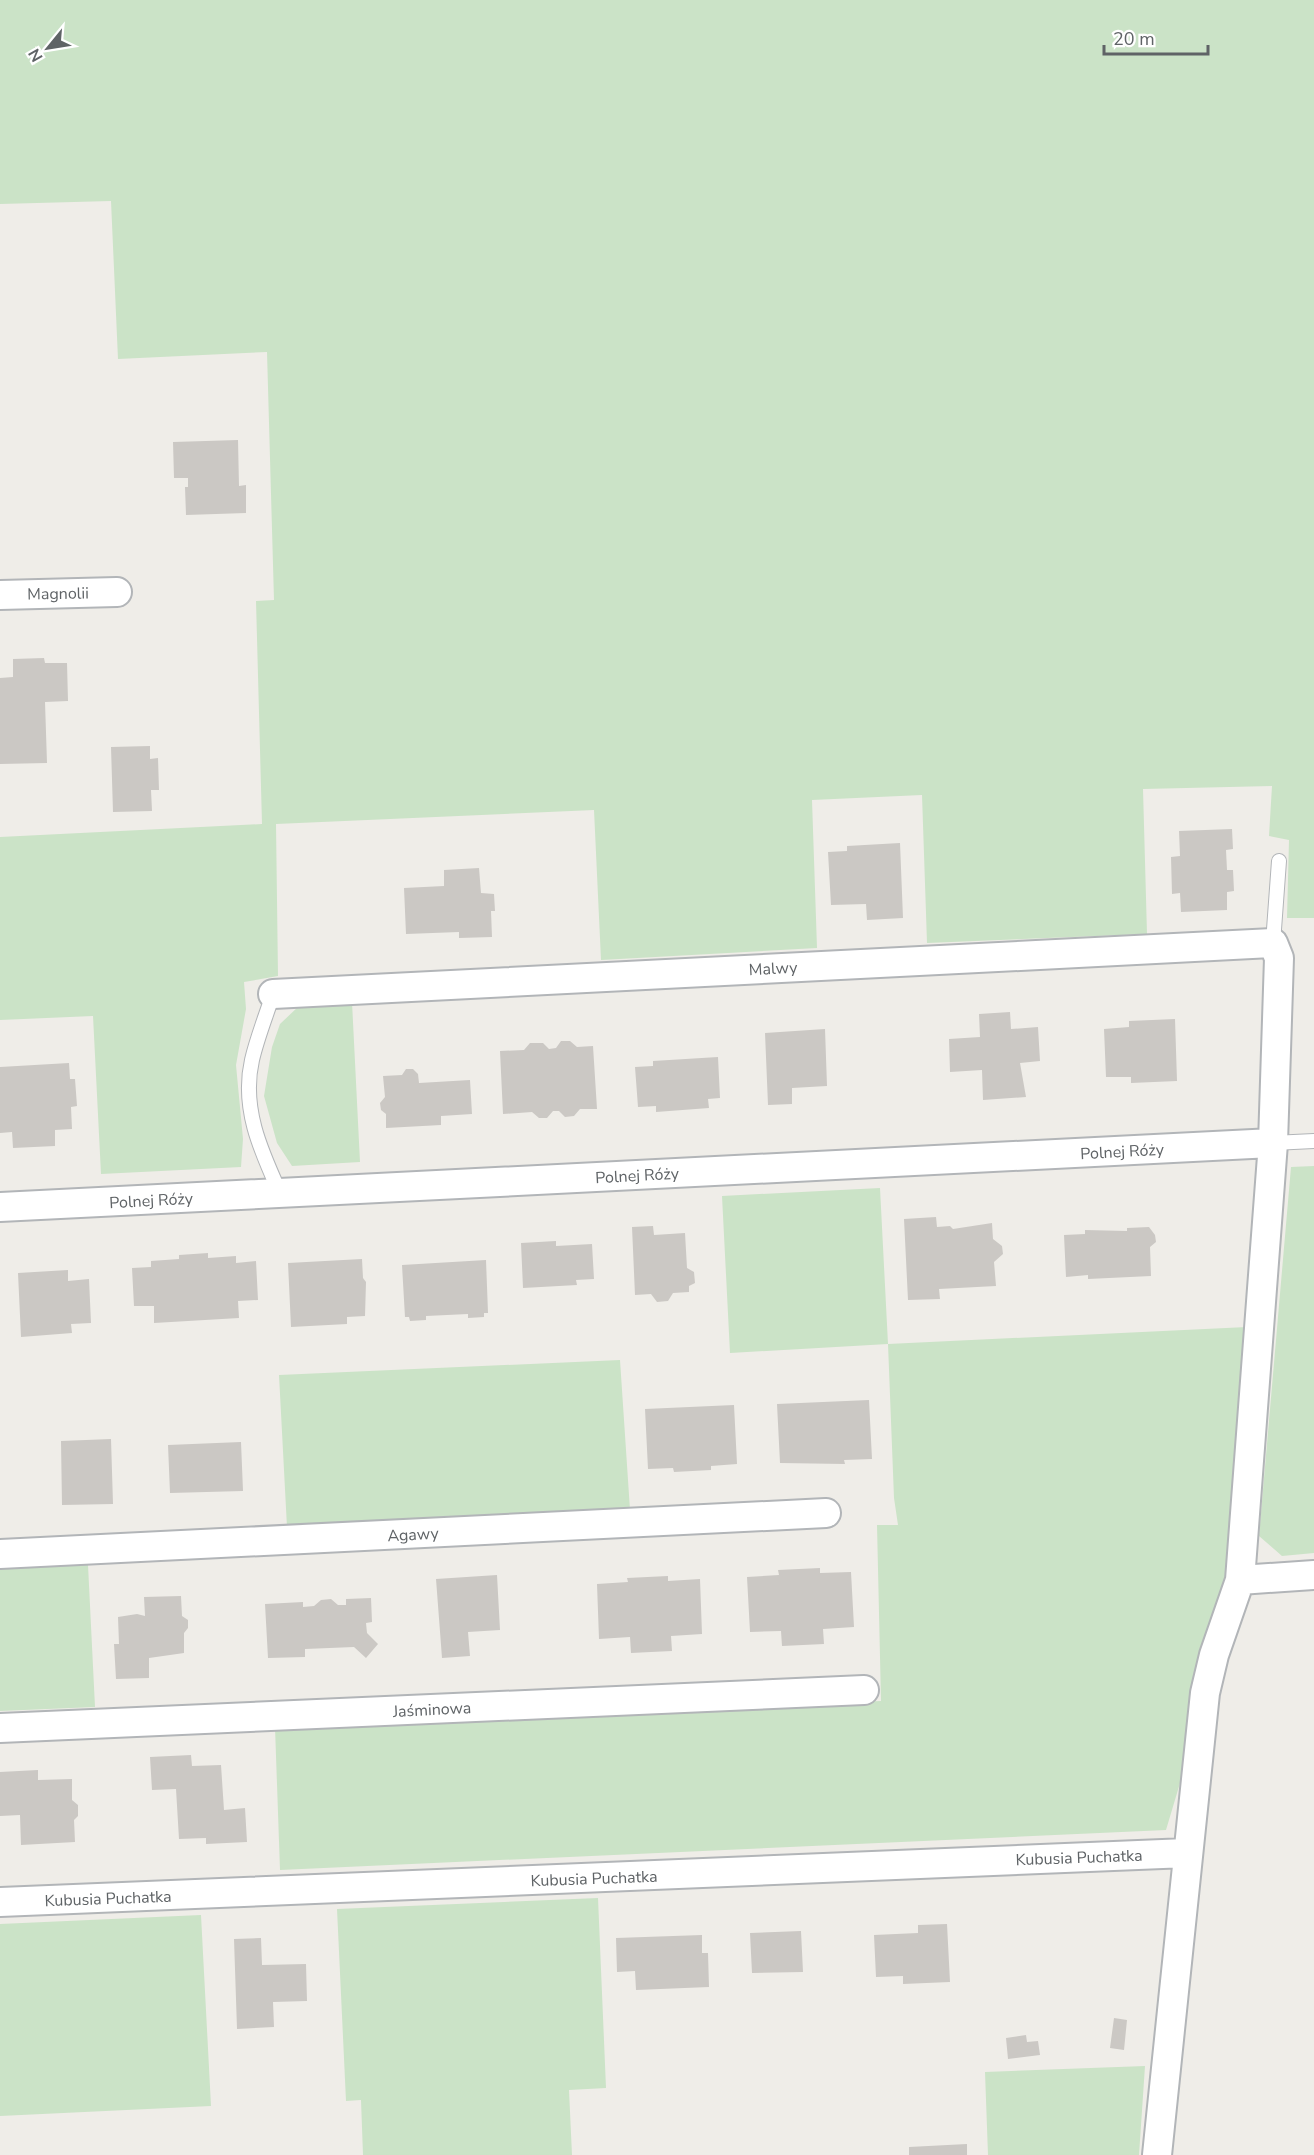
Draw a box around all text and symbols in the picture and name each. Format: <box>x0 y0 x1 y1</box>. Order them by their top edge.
north arrow <box>18 18 78 78</box>
scale bar <box>1104 18 1208 56</box>
text: 20 m <box>1113 27 1155 51</box>
text: N <box>23 44 48 66</box>
street label: Magnolii <box>27 582 89 606</box>
street label: Malwy <box>748 957 799 981</box>
street label: Polnej Róży <box>1080 1139 1165 1165</box>
street label: Polnej Róży <box>595 1163 680 1189</box>
street label: Polnej Róży <box>109 1188 194 1214</box>
street label: Agawy <box>387 1523 440 1547</box>
street label: Jaśminowa <box>391 1697 472 1723</box>
street label: Kubusia Puchatka <box>1015 1845 1143 1871</box>
street label: Kubusia Puchatka <box>530 1866 658 1892</box>
street label: Kubusia Puchatka <box>44 1886 172 1912</box>

